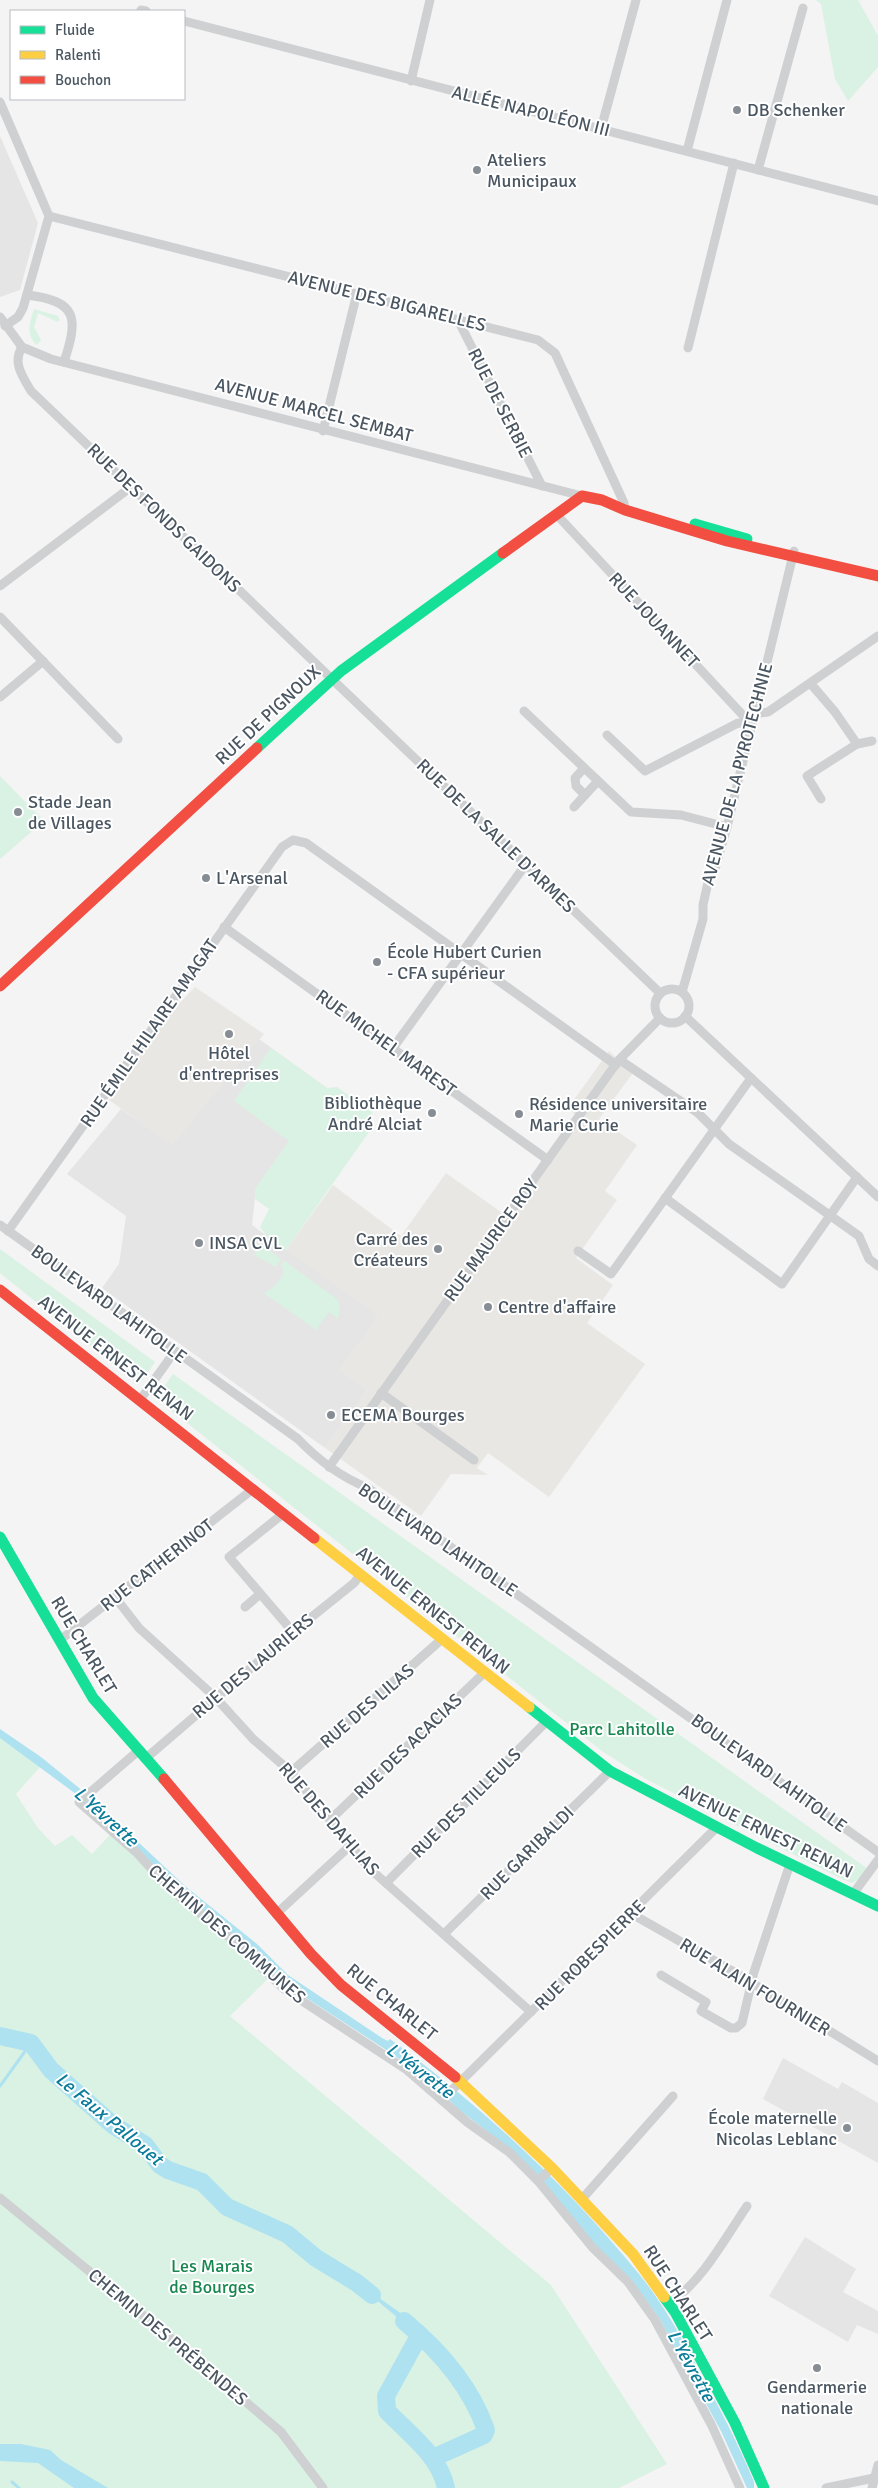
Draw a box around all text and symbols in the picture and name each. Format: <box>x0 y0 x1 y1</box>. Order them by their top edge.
legend <box>10 10 185 100</box>
text: Fluide <box>55 21 95 39</box>
text: Ralenti <box>55 46 101 64</box>
text: Bouchon <box>55 71 111 89</box>
street label: ALLÉE NAPOLÉON III <box>450 81 612 141</box>
place label: DB Schenker <box>747 99 845 121</box>
marker: DB Schenker <box>731 104 743 116</box>
place label: Ateliers Municipaux <box>487 149 577 192</box>
marker: Ateliers Municipaux <box>471 164 483 176</box>
street label: AVENUE DES BIGARELLES <box>286 266 488 336</box>
street label: RUE DE SERBIE <box>463 345 537 461</box>
street label: AVENUE MARCEL SEMBAT <box>213 373 415 447</box>
street label: RUE DES FONDS GAIDONS <box>83 439 245 597</box>
street label: RUE JOUANNET <box>604 568 704 672</box>
street label: RUE DE PIGNOUX <box>211 660 326 769</box>
street label: AVENUE DE LA PYROTECHNIE <box>697 660 777 888</box>
street label: RUE DE LA SALLE D'ARMES <box>412 754 580 918</box>
place label: Stade Jean de Villages <box>28 791 112 834</box>
marker: Stade Jean de Villages <box>12 806 24 818</box>
place label: L'Arsenal <box>216 867 288 889</box>
marker: L'Arsenal <box>200 872 212 884</box>
street label: RUE ÉMILE HILAIRE AMAGAT <box>76 935 223 1131</box>
place label: École Hubert Curien - CFA supérieur <box>387 941 542 984</box>
marker: École Hubert Curien - CFA supérieur <box>371 956 383 968</box>
street label: RUE MICHEL MAREST <box>312 985 460 1101</box>
marker: Hôtel d'entreprises <box>223 1028 235 1040</box>
place label: Hôtel d'entreprises <box>179 1042 279 1085</box>
place label: Bibliothèque André Alciat <box>324 1092 422 1135</box>
place label: Résidence universitaire Marie Curie <box>529 1093 707 1136</box>
marker: Bibliothèque André Alciat <box>426 1107 438 1119</box>
marker: Résidence universitaire Marie Curie <box>513 1108 525 1120</box>
street label: RUE MAURICE ROY <box>439 1174 543 1306</box>
place label: Carré des Créateurs <box>353 1228 428 1271</box>
place label: INSA CVL <box>209 1232 282 1254</box>
marker: INSA CVL <box>193 1237 205 1249</box>
street label: BOULEVARD LAHITOLLE <box>27 1240 191 1368</box>
marker: Carré des Créateurs <box>432 1243 444 1255</box>
street label: AVENUE ERNEST RENAN <box>34 1290 198 1426</box>
place label: Centre d'affaire <box>498 1296 616 1318</box>
marker: Centre d'affaire <box>482 1301 494 1313</box>
place label: ECEMA Bourges <box>341 1404 465 1426</box>
marker: ECEMA Bourges <box>325 1409 337 1421</box>
street label: BOULEVARD LAHITOLLE <box>354 1478 522 1602</box>
street label: RUE CATHERINOT <box>96 1514 218 1616</box>
street label: AVENUE ERNEST RENAN <box>352 1541 514 1679</box>
street label: RUE CHARLET <box>46 1592 122 1698</box>
street label: RUE DES LAURIERS <box>188 1609 318 1723</box>
street label: RUE DES LILAS <box>316 1659 418 1753</box>
street label: RUE DES ACACIAS <box>349 1689 467 1803</box>
street label: BOULEVARD LAHITOLLE <box>687 1709 851 1837</box>
park label: Parc Lahitolle <box>569 1718 675 1740</box>
street label: RUE DES TILLEULS <box>406 1743 526 1863</box>
street label: RUE DES DAHLIAS <box>274 1758 384 1880</box>
street label: AVENUE ERNEST RENAN <box>675 1779 857 1883</box>
water label: L'Yévrette <box>69 1782 144 1853</box>
street label: RUE GARIBALDI <box>476 1802 578 1904</box>
street label: CHEMIN DES COMMUNES <box>144 1860 310 2008</box>
street label: RUE ROBESPIERRE <box>530 1895 650 2015</box>
street label: RUE ALAIN FOURNIER <box>676 1933 835 2041</box>
street label: RUE CHARLET <box>342 1959 442 2045</box>
water label: L'Yévrette <box>381 2038 460 2105</box>
water label: Le Faux Pallouet <box>51 2067 169 2172</box>
place label: École maternelle Nicolas Leblanc <box>708 2107 837 2150</box>
marker: École maternelle Nicolas Leblanc <box>841 2122 853 2134</box>
street label: RUE CHARLET <box>639 2241 717 2345</box>
park label: Les Marais de Bourges <box>169 2255 255 2298</box>
street label: CHEMIN DES PRÉBENDES <box>84 2264 252 2410</box>
water label: L'Yévrette <box>661 2326 721 2408</box>
marker: Gendarmerie nationale <box>811 2362 823 2374</box>
place label: Gendarmerie nationale <box>767 2376 867 2419</box>

